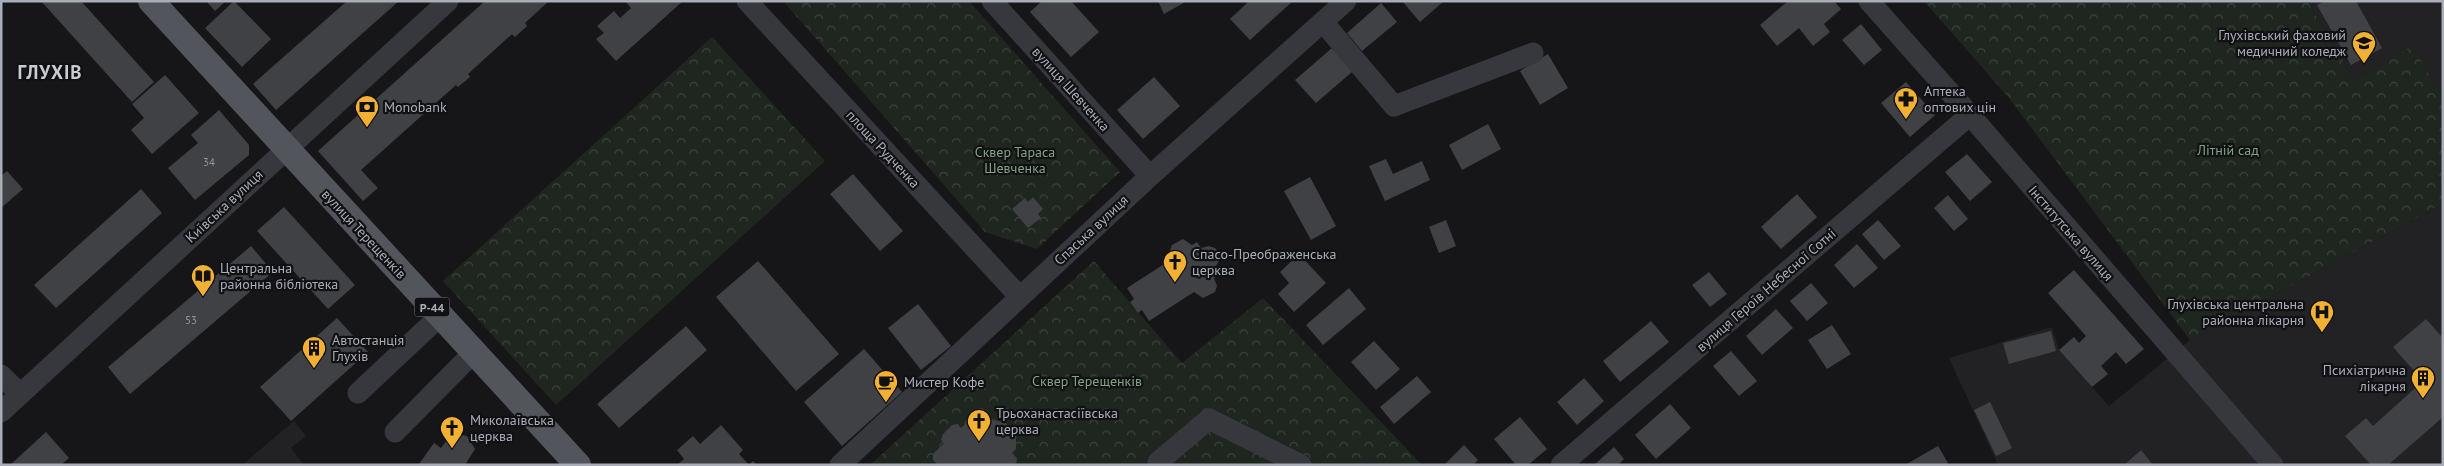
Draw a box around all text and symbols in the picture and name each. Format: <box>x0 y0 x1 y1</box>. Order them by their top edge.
place label: Глухівський фаховий медичний коледж <box>2218 26 2347 60</box>
school or university icon: Глухівський фаховий медичний коледж <box>2351 30 2377 64</box>
street label: вулиця Шевченка <box>1028 43 1114 135</box>
district label: ГЛУХІВ <box>17 60 83 84</box>
place label: Аптека оптових цін <box>1924 82 1996 116</box>
pharmacy icon: Аптека оптових цін <box>1893 86 1919 120</box>
bank icon: Monobank <box>354 94 380 128</box>
place label: Monobank <box>384 98 447 116</box>
street label: площа Рудченка <box>842 106 924 192</box>
park label: Літній сад <box>2196 141 2259 159</box>
park label: Сквер Тараса Шевченка <box>975 143 1055 177</box>
house number: 34 <box>203 155 215 169</box>
street label: Київська вулиця <box>181 165 267 247</box>
street label: Інститутська вулиця <box>2025 181 2117 285</box>
street label: вулиця Терещенків <box>318 185 410 283</box>
street label: Спаська вулиця <box>1050 191 1132 269</box>
street label: вулиця Героїв Небесної Сотні <box>1692 224 1840 356</box>
place label: Спасо-Преображенська церква <box>1192 245 1337 279</box>
church icon: Спасо-Преображенська церква <box>1162 249 1188 283</box>
place label: Центральна районна бібліотека <box>220 259 338 293</box>
library icon: Центральна районна бібліотека <box>190 263 216 297</box>
place label: Глухівська центральна районна лікарня <box>2167 295 2304 329</box>
road number: Р-44 <box>414 298 450 316</box>
hospital icon: Глухівська центральна районна лікарня <box>2309 299 2335 333</box>
house number: 53 <box>185 313 197 327</box>
place label: Автостанція Глухів <box>332 331 404 365</box>
building icon: Автостанція Глухів <box>301 335 327 369</box>
place label: Психіатрична лікарня <box>2323 361 2406 395</box>
building icon: Психіатрична лікарня <box>2410 365 2436 399</box>
cafe icon: Мистер Кофе <box>873 369 899 403</box>
park label: Сквер Терещенків <box>1032 372 1142 390</box>
place label: Мистер Кофе <box>904 373 984 391</box>
place label: Трьоханастасіївська церква <box>996 404 1118 438</box>
church icon: Трьоханастасіївська церква <box>966 408 992 442</box>
place label: Миколаївська церква <box>470 411 554 445</box>
church icon: Миколаївська церква <box>439 415 465 449</box>

